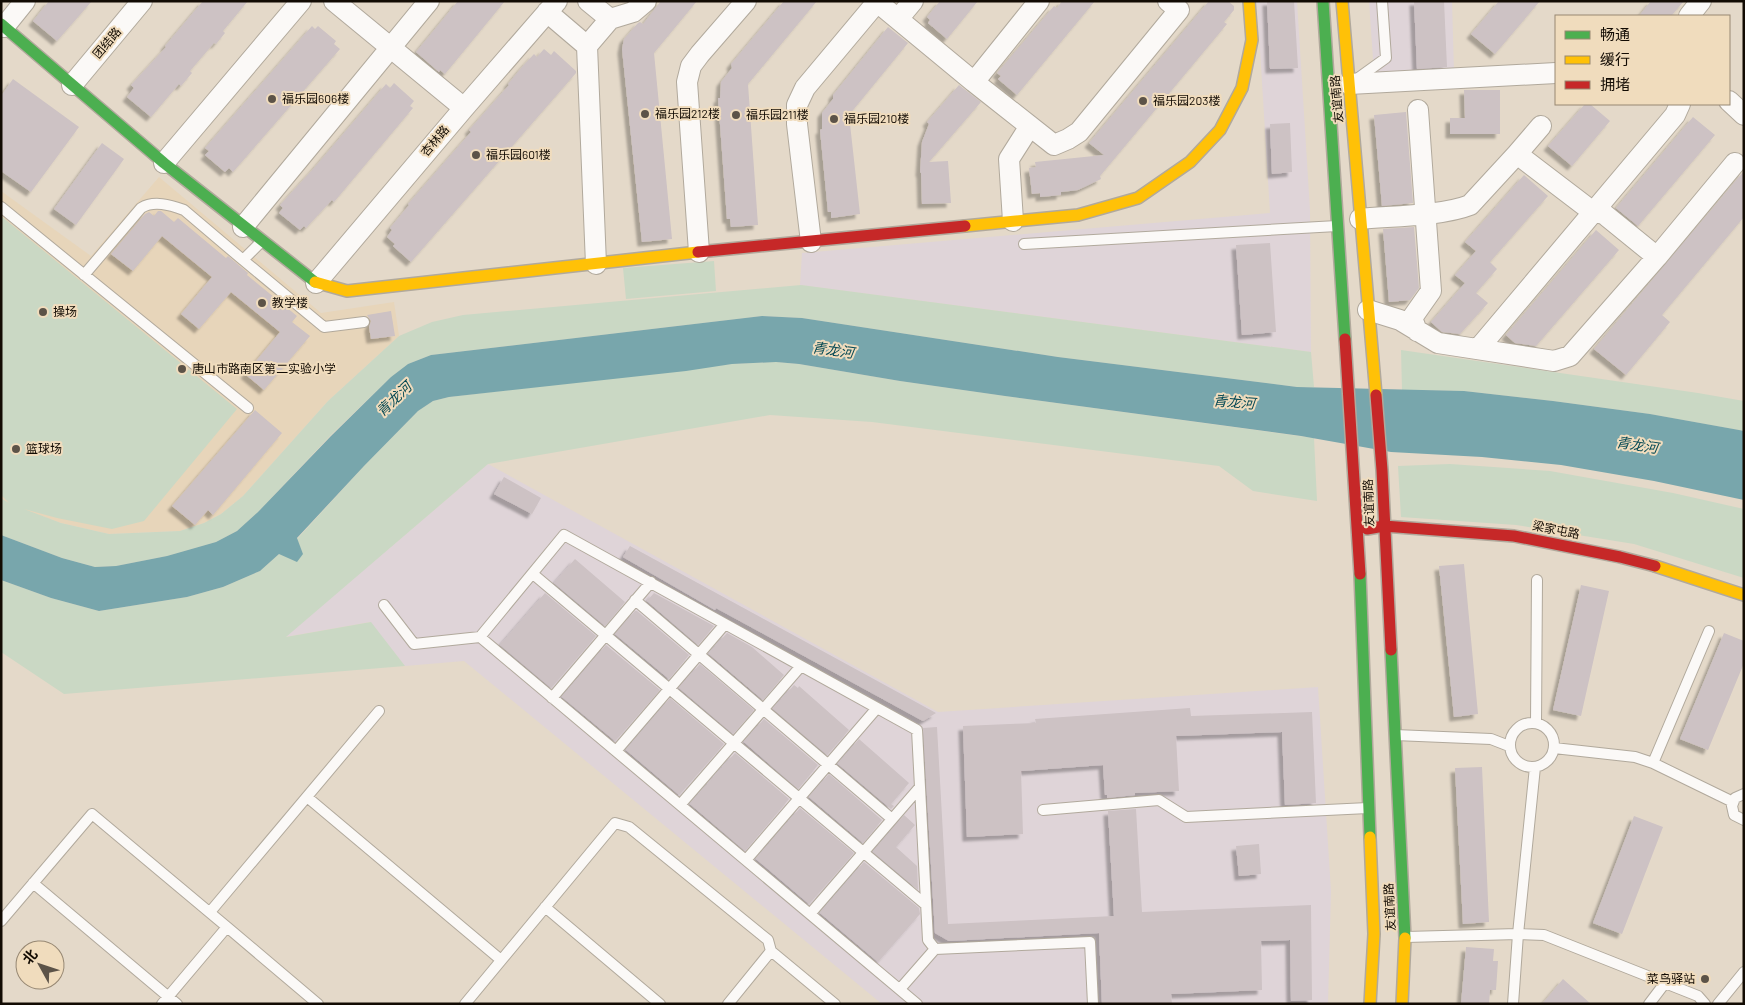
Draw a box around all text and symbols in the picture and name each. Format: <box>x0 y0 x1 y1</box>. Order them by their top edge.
legend <box>1555 15 1730 105</box>
street label: 团结路 <box>89 24 123 61</box>
text: 畅通 <box>1600 25 1630 43</box>
text: 缓行 <box>1600 50 1630 68</box>
street label: 友谊南路 <box>1327 75 1345 124</box>
text: 拥堵 <box>1600 75 1630 93</box>
place label: 福乐园606楼 <box>282 91 349 105</box>
marker: 福乐园606楼 <box>266 93 278 105</box>
place label: 福乐园203楼 <box>1153 93 1220 107</box>
marker: 福乐园203楼 <box>1137 95 1149 107</box>
place label: 福乐园212楼 <box>655 106 720 120</box>
place label: 福乐园211楼 <box>746 107 809 121</box>
marker: 福乐园212楼 <box>639 108 651 120</box>
marker: 福乐园211楼 <box>730 109 742 121</box>
place label: 福乐园210楼 <box>844 111 909 125</box>
marker: 福乐园210楼 <box>828 113 840 125</box>
street label: 杏林路 <box>417 122 451 159</box>
place label: 福乐园601楼 <box>486 147 551 161</box>
marker: 福乐园601楼 <box>470 149 482 161</box>
place label: 教学楼 <box>272 295 308 309</box>
marker: 教学楼 <box>256 297 268 309</box>
place label: 操场 <box>53 304 77 318</box>
marker: 操场 <box>37 306 49 318</box>
water label: 青龙河 <box>811 338 858 361</box>
place label: 唐山市路南区第二实验小学 <box>192 361 336 375</box>
marker: 唐山市路南区第二实验小学 <box>176 363 188 375</box>
water label: 青龙河 <box>373 376 417 419</box>
water label: 青龙河 <box>1212 391 1259 412</box>
water label: 青龙河 <box>1615 433 1662 457</box>
place label: 篮球场 <box>26 441 62 455</box>
marker: 篮球场 <box>10 443 22 455</box>
street label: 友谊南路 <box>1360 479 1376 527</box>
street label: 梁家屯路 <box>1531 518 1581 540</box>
street label: 友谊南路 <box>1381 883 1397 931</box>
north arrow <box>15 940 65 990</box>
text: 北 <box>19 945 41 967</box>
place label: 菜鸟驿站 <box>1647 971 1695 985</box>
marker: 菜鸟驿站 <box>1699 973 1711 985</box>

